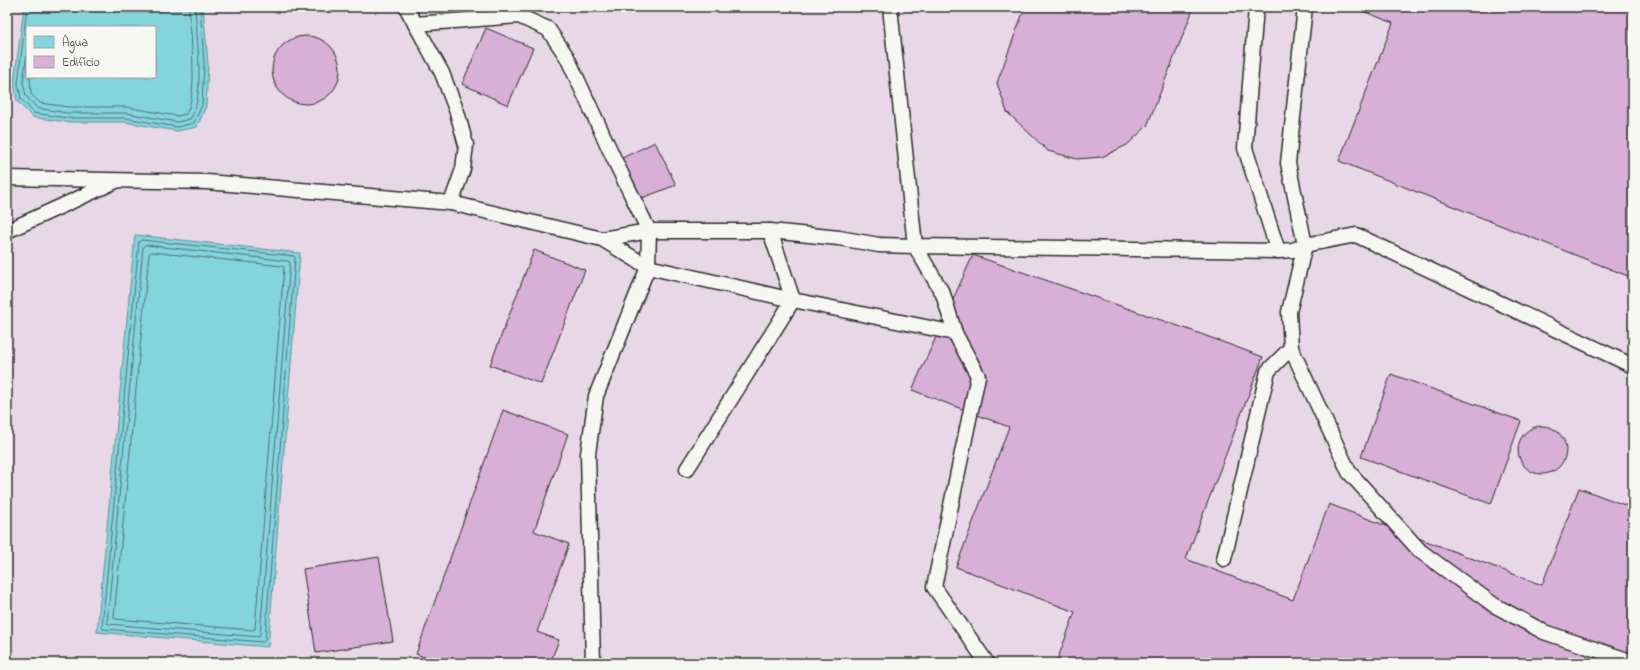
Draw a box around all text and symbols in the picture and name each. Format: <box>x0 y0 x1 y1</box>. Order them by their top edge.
legend <box>26 26 156 78</box>
text: Água <box>62 33 88 53</box>
text: Edifício <box>62 54 100 72</box>

